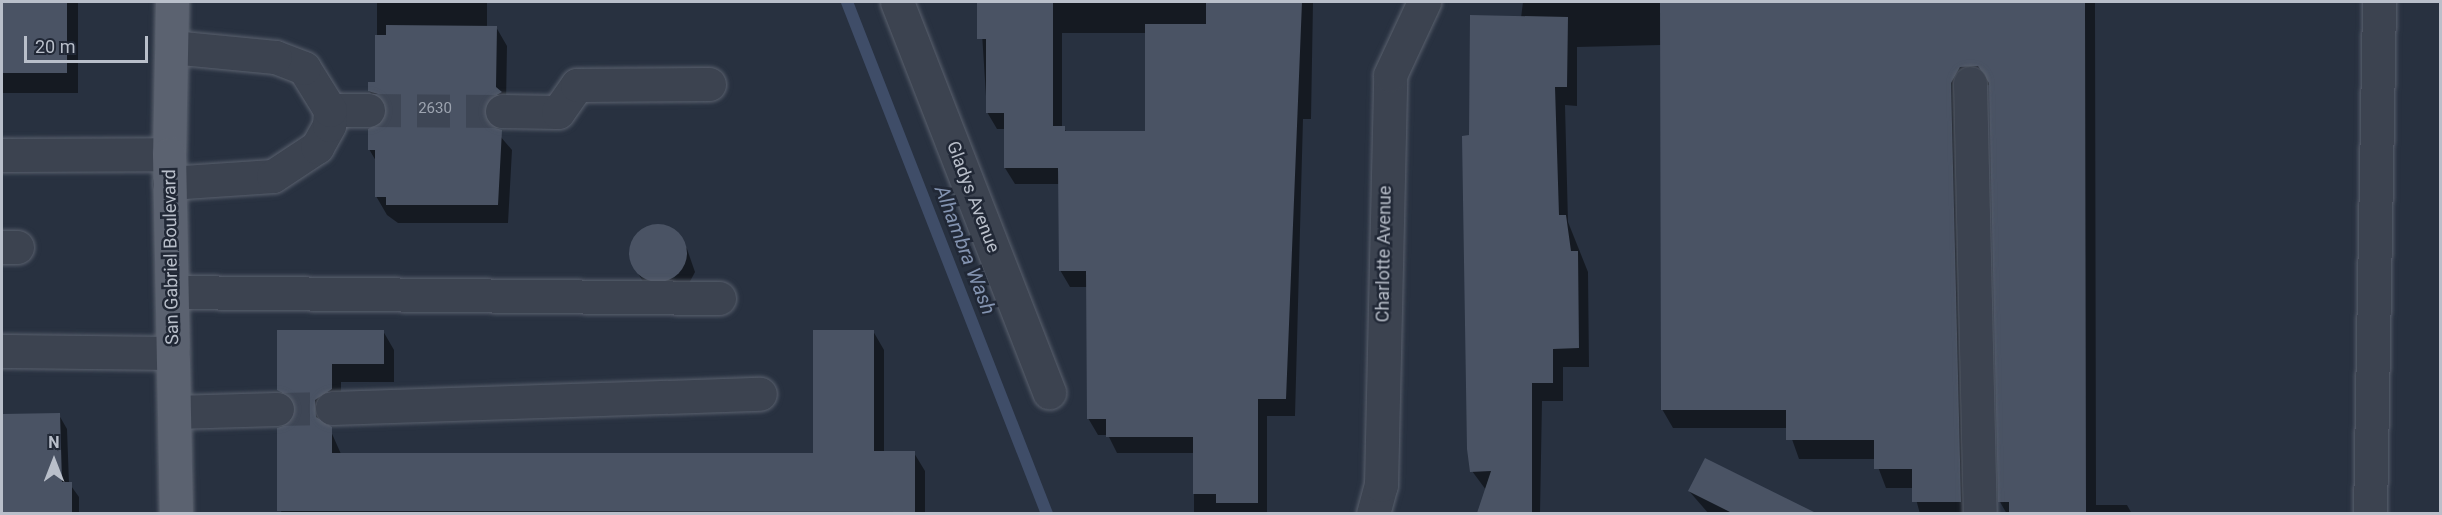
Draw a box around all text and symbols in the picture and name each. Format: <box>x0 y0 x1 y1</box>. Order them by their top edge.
scale bar <box>27 24 152 62</box>
text: 20 m <box>35 36 75 57</box>
house number: 2630 <box>418 100 452 118</box>
street label: Gladys Avenue <box>942 138 1004 256</box>
street label: San Gabriel Boulevard <box>159 169 183 345</box>
water label: Alhambra Wash <box>929 182 1001 318</box>
street label: Charlotte Avenue <box>1372 185 1396 323</box>
north arrow <box>24 431 84 491</box>
text: N <box>48 433 60 452</box>

